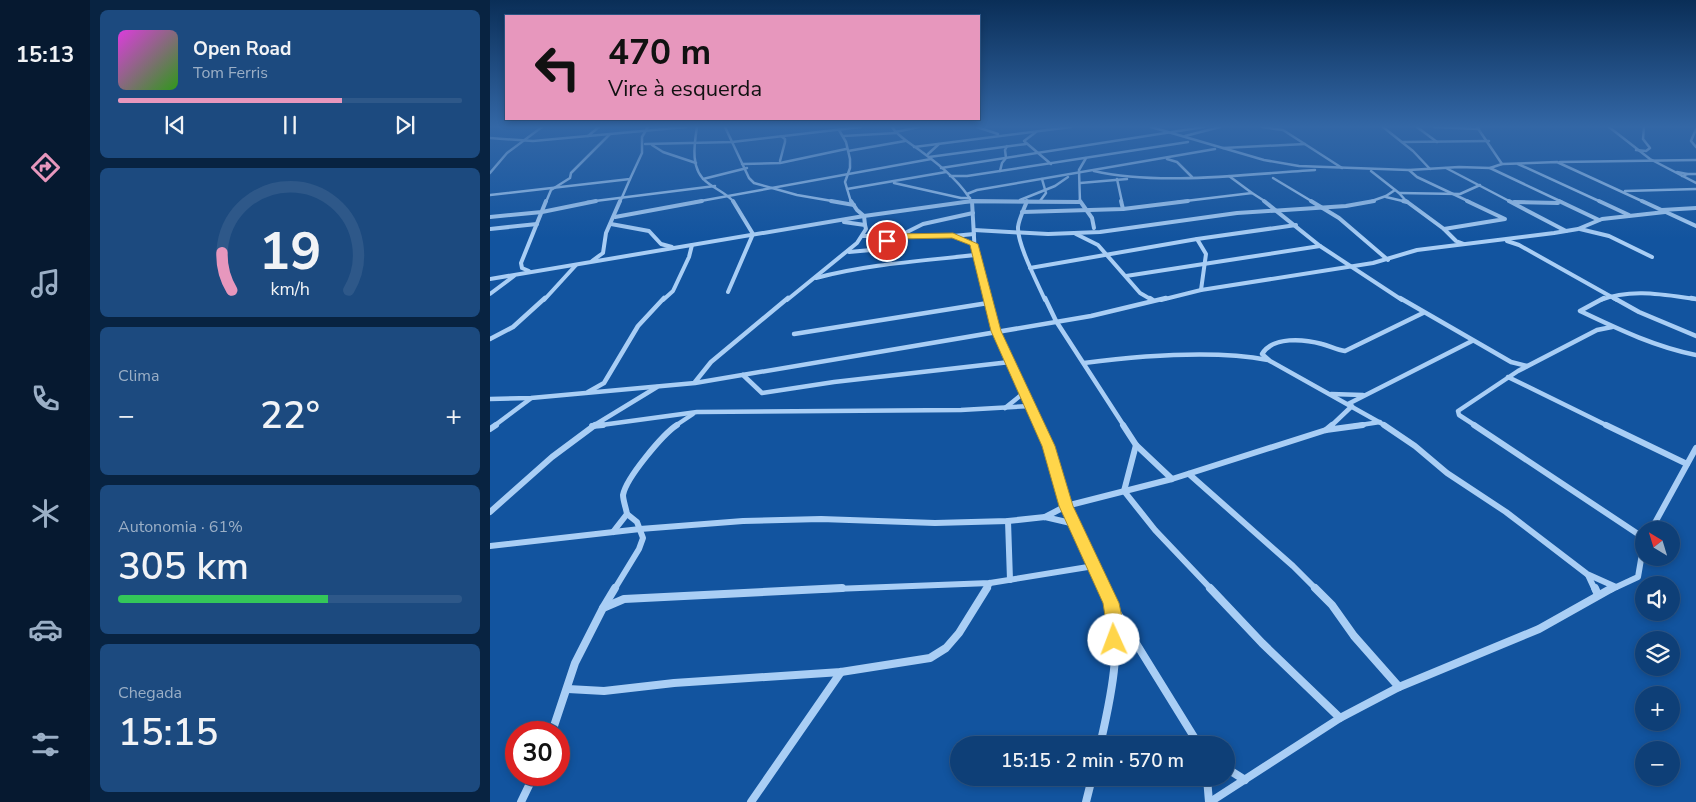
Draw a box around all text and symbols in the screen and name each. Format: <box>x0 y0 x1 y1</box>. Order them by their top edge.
text: 470 m <box>608 29 711 76</box>
icon: left <box>525 35 590 100</box>
text: Open Road <box>193 36 291 62</box>
text: 15:13 <box>16 40 74 70</box>
text: Tom Ferris <box>193 62 268 84</box>
text: Vire à esquerda <box>608 74 762 104</box>
icon: previous <box>161 111 189 139</box>
icon: pause <box>276 111 304 139</box>
icon: next <box>391 111 419 139</box>
icon: directions <box>28 150 63 185</box>
text: 19 <box>259 216 321 287</box>
pin <box>866 220 908 262</box>
icon: arrive <box>873 227 901 255</box>
icon: music <box>28 266 63 301</box>
text: km/h <box>270 277 310 301</box>
text: Clima <box>118 365 159 387</box>
icon: phone <box>28 381 63 416</box>
text: 22° <box>260 390 320 441</box>
text: − <box>118 397 135 435</box>
text: + <box>445 397 462 435</box>
icon: climate <box>28 496 63 531</box>
text: Autonomia · 61% <box>118 516 243 538</box>
north arrow <box>1635 521 1680 566</box>
map controls <box>1635 521 1680 786</box>
text: 305 km <box>118 541 249 592</box>
button: sound <box>1635 576 1680 621</box>
icon: car <box>28 612 63 647</box>
position arrow <box>1087 613 1139 665</box>
button: layers <box>1635 631 1680 676</box>
text: Chegada <box>118 682 182 704</box>
button: + <box>1635 686 1680 731</box>
text: 15:15 <box>118 707 218 758</box>
speed limit sign: 30 <box>505 721 570 786</box>
icon: filters <box>28 727 63 762</box>
button: − <box>1635 741 1680 786</box>
text: 15:15 · 2 min · 570 m <box>1001 748 1184 774</box>

